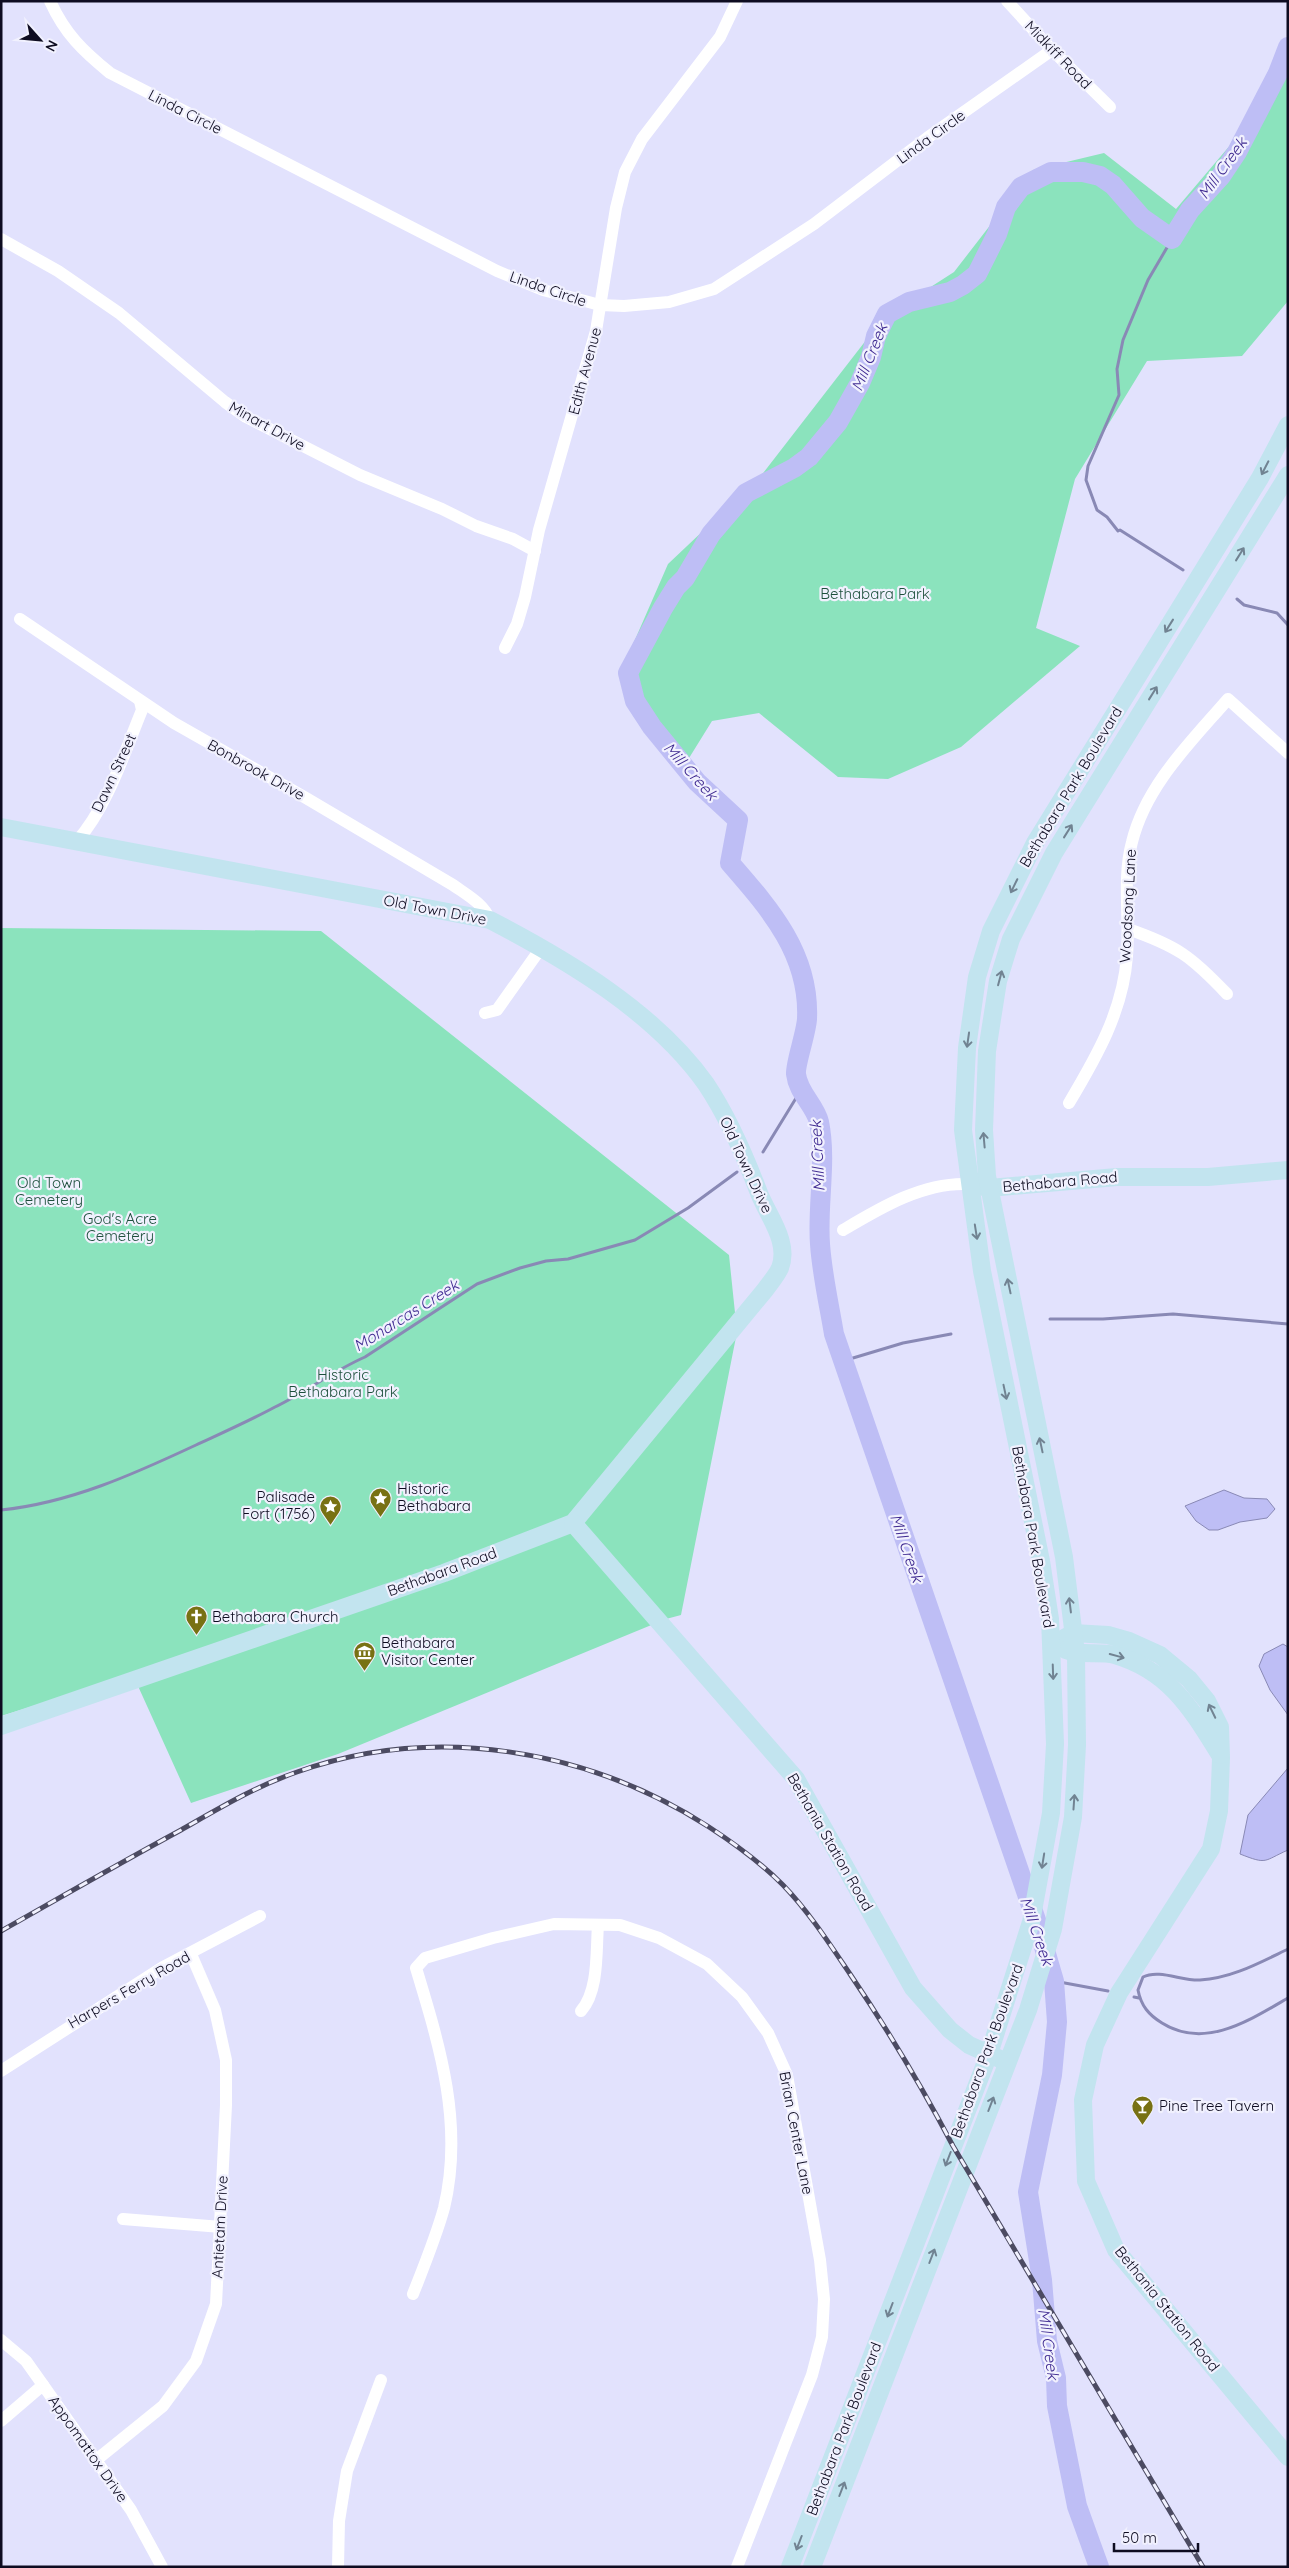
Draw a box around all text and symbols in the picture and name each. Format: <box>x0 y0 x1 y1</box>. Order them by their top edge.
north arrow <box>15 15 65 65</box>
street label: Midkiff Road <box>1021 16 1096 93</box>
text: N <box>41 37 62 55</box>
street label: Linda Circle <box>145 85 225 138</box>
street label: Linda Circle <box>893 105 969 168</box>
water label: Mill Creek <box>1193 132 1252 203</box>
street label: Linda Circle <box>507 266 589 311</box>
water label: Mill Creek <box>846 319 892 394</box>
street label: Edith Avenue <box>564 325 605 417</box>
street label: Minart Drive <box>226 397 309 454</box>
one-way arrow <box>1260 460 1269 475</box>
one-way arrow <box>1235 548 1245 562</box>
park label: Bethabara Park <box>820 584 930 603</box>
one-way arrow <box>1164 619 1174 633</box>
one-way arrow <box>1149 687 1159 701</box>
street label: Bethabara Park Boulevard <box>1015 703 1126 871</box>
street label: Dawn Street <box>87 730 140 815</box>
street label: Bonbrook Drive <box>204 735 308 804</box>
water label: Mill Creek <box>660 738 723 805</box>
one-way arrow <box>1063 825 1073 839</box>
street label: Woodsong Lane <box>1115 849 1140 963</box>
one-way arrow <box>1009 878 1019 893</box>
street label: Old Town Drive <box>382 890 488 929</box>
one-way arrow <box>995 971 1005 987</box>
one-way arrow <box>963 1032 973 1048</box>
street label: Old Town Drive <box>716 1113 777 1216</box>
water label: Mill Creek <box>805 1118 829 1192</box>
one-way arrow <box>980 1132 989 1148</box>
street label: Bethabara Road <box>1002 1167 1118 1196</box>
park label: Old Town Cemetery <box>15 1173 83 1209</box>
park label: God's Acre Cemetery <box>83 1209 157 1245</box>
one-way arrow <box>971 1224 981 1240</box>
water label: Monarcas Creek <box>350 1274 464 1355</box>
one-way arrow <box>1003 1279 1013 1295</box>
park label: Historic Bethabara Park <box>288 1365 398 1401</box>
one-way arrow <box>1001 1383 1011 1399</box>
one-way arrow <box>1036 1438 1045 1454</box>
street label: Bethabara Park Boulevard <box>1008 1445 1059 1629</box>
place label: Historic Bethabara <box>397 1479 471 1515</box>
place icon: Historic Bethabara <box>369 1486 393 1517</box>
place label: Palisade Fort (1756) <box>242 1487 315 1523</box>
place icon: Palisade Fort (1756) <box>319 1494 343 1525</box>
water label: Mill Creek <box>886 1511 929 1586</box>
street label: Bethabara Road <box>384 1543 499 1600</box>
one-way arrow <box>1065 1598 1075 1614</box>
church icon: Bethabara Church <box>184 1605 208 1636</box>
place label: Bethabara Church <box>212 1607 338 1626</box>
place label: Bethabara Visitor Center <box>381 1633 475 1669</box>
museum icon: Bethabara Visitor Center <box>353 1640 377 1671</box>
one-way arrow <box>1108 1652 1124 1661</box>
one-way arrow <box>1048 1664 1058 1680</box>
one-way arrow <box>1207 1704 1216 1719</box>
street label: Bethania Station Road <box>783 1769 878 1914</box>
one-way arrow <box>1069 1795 1078 1811</box>
one-way arrow <box>1038 1852 1048 1868</box>
water label: Mill Creek <box>1016 1894 1059 1969</box>
street label: Harpers Ferry Road <box>64 1947 193 2032</box>
street label: Bethabara Park Boulevard <box>946 1961 1027 2141</box>
street label: Brian Center Lane <box>775 2070 818 2196</box>
bar icon: Pine Tree Tavern <box>1131 2094 1155 2125</box>
place label: Pine Tree Tavern <box>1159 2096 1274 2115</box>
one-way arrow <box>987 2097 996 2112</box>
one-way arrow <box>943 2151 952 2166</box>
street label: Antietam Drive <box>207 2175 232 2279</box>
street label: Bethania Station Road <box>1111 2242 1224 2375</box>
one-way arrow <box>929 2248 938 2263</box>
one-way arrow <box>885 2302 894 2317</box>
water label: Mill Creek <box>1034 2307 1064 2382</box>
street label: Bethabara Park Boulevard <box>802 2339 885 2518</box>
street label: Appomattox Drive <box>44 2392 132 2506</box>
one-way arrow <box>838 2481 847 2497</box>
scale bar <box>1114 2520 1198 2552</box>
text: 50 m <box>1122 2528 1157 2547</box>
one-way arrow <box>794 2535 804 2550</box>

